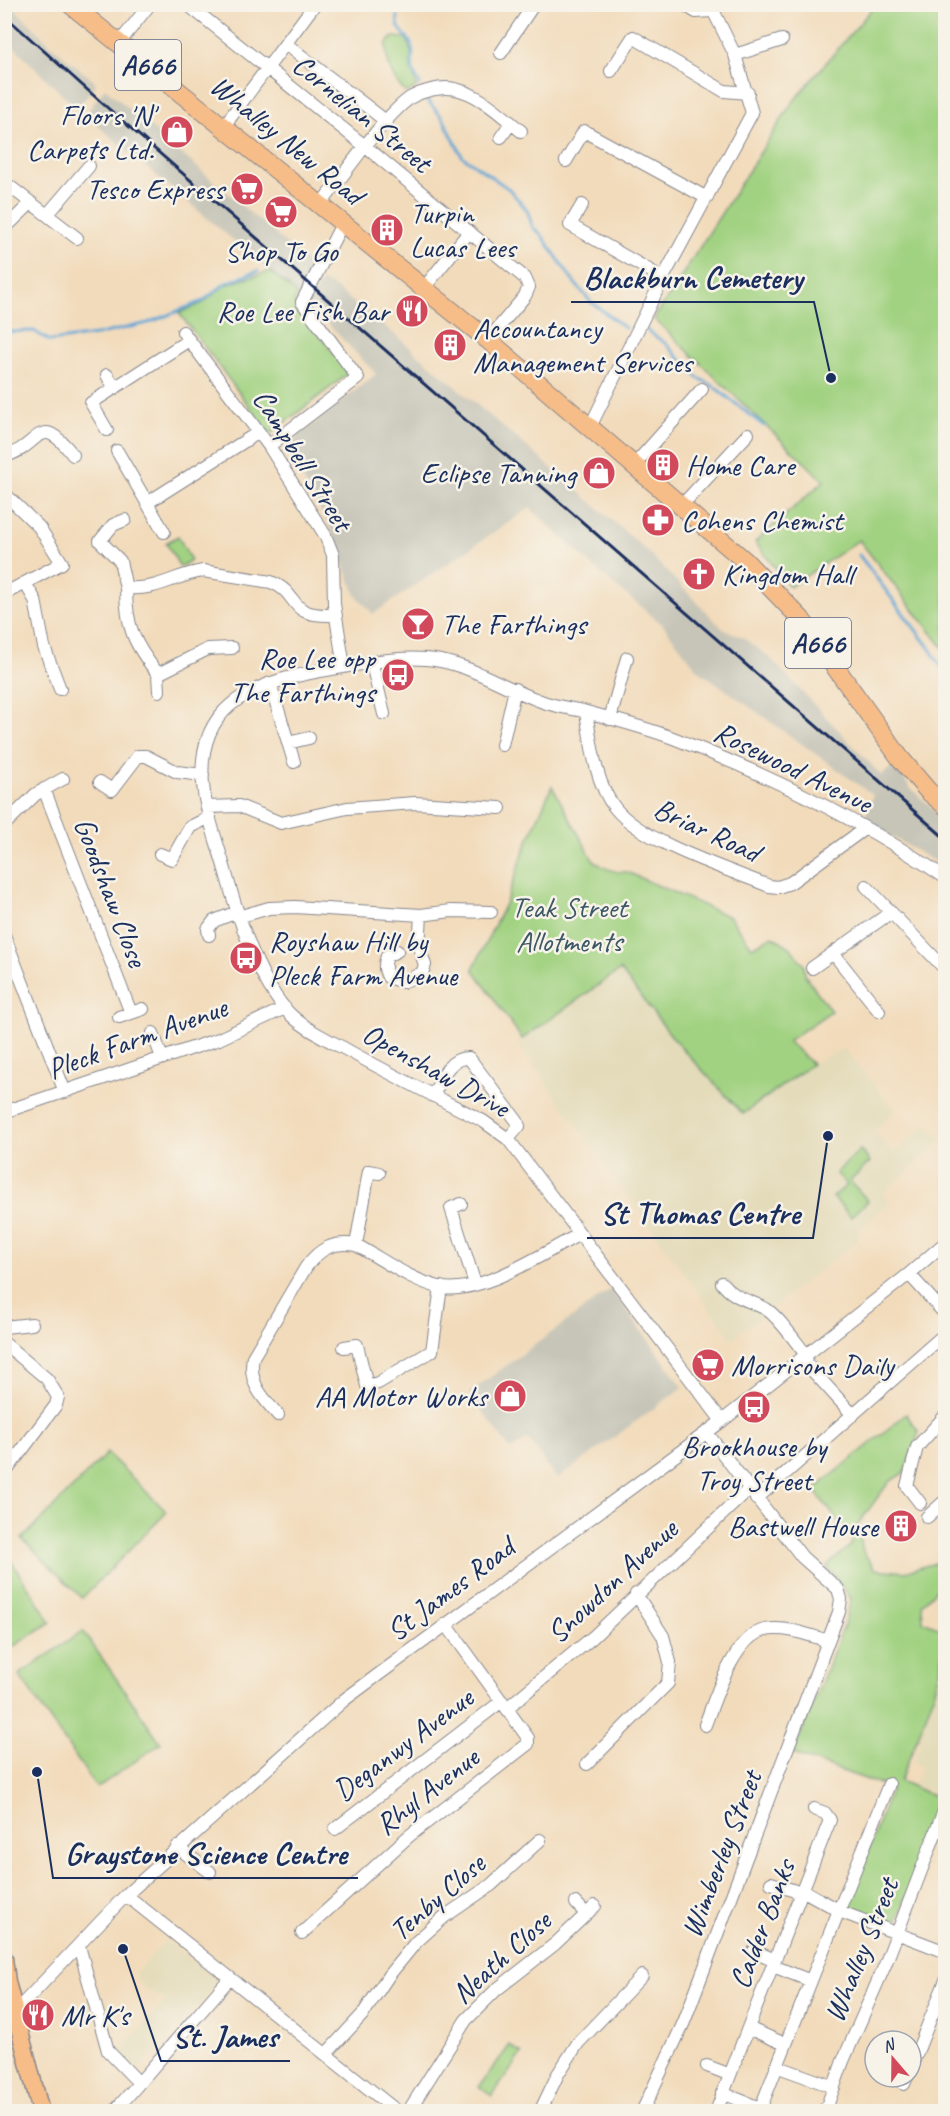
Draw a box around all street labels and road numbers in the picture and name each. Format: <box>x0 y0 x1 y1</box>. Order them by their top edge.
road number: A666 <box>115 40 181 90</box>
street label: Cornelian Street <box>285 45 442 183</box>
street label: Whalley New Road <box>202 66 375 216</box>
street label: Campbell Street <box>244 382 363 541</box>
road number: A666 <box>785 618 851 668</box>
street label: Rosewood Avenue <box>708 712 880 823</box>
street label: Briar Road <box>648 789 770 873</box>
street label: Goodshaw Close <box>65 812 158 974</box>
street label: Pleck Farm Avenue <box>42 987 234 1088</box>
street label: Openshaw Drive <box>356 1014 518 1127</box>
street label: Snowdon Avenue <box>538 1509 687 1651</box>
street label: St James Road <box>379 1526 525 1649</box>
street label: Deganwy Avenue <box>325 1678 482 1809</box>
street label: Rhyl Avenue <box>367 1737 488 1843</box>
street label: Wimberley Street <box>672 1762 771 1943</box>
street label: Tenby Close <box>381 1843 495 1949</box>
street label: Calder Banks <box>720 1852 805 1994</box>
street label: Whalley Street <box>815 1870 908 2027</box>
street label: Neath Close <box>443 1901 560 2012</box>

